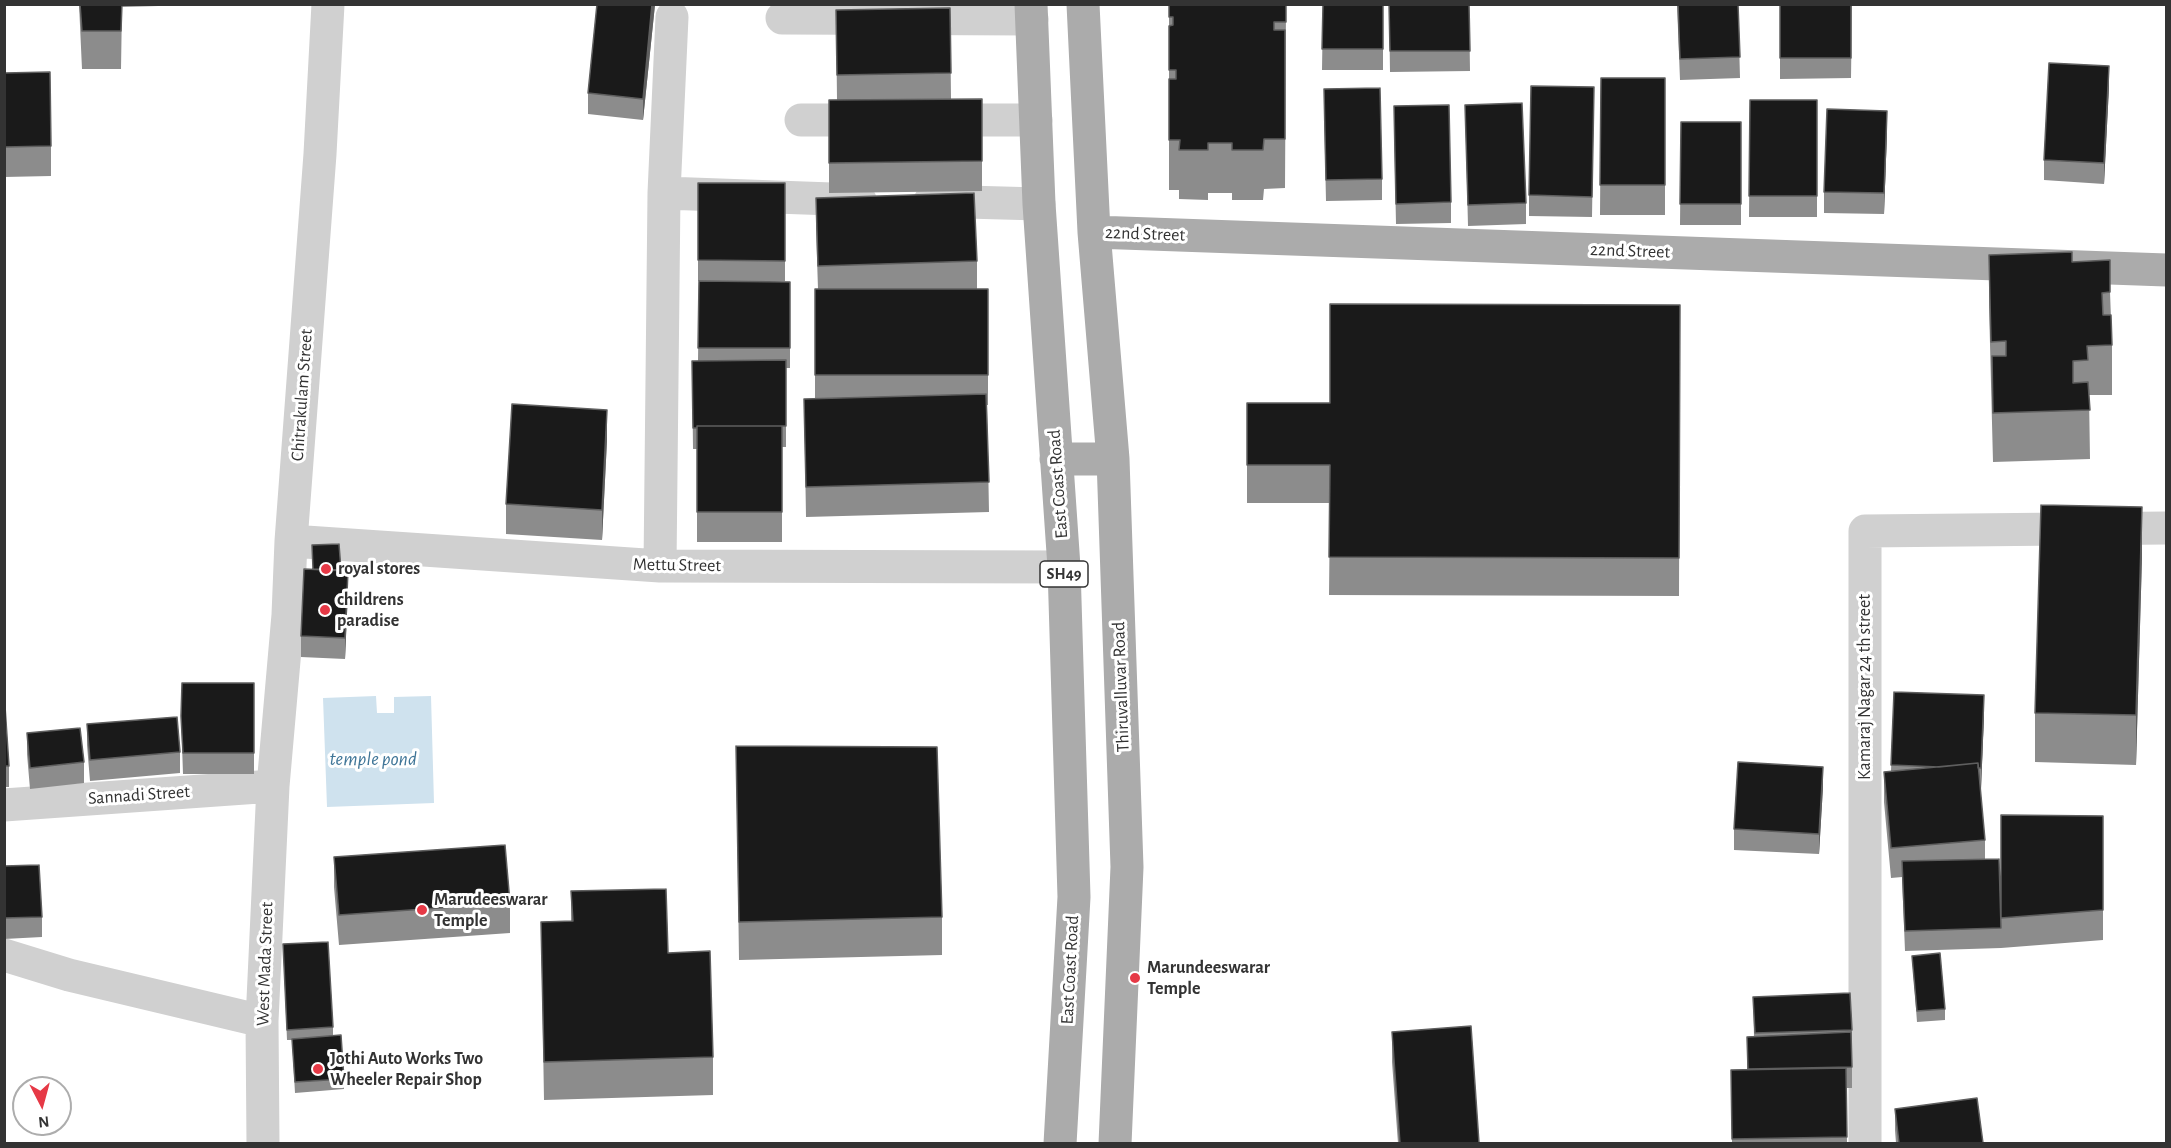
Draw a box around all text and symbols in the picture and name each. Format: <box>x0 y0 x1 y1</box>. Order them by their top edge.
street label: 22nd Street <box>1104 222 1186 246</box>
street label: 22nd Street <box>1589 239 1671 263</box>
street label: Chitrakulam Street <box>287 328 317 462</box>
street label: East Coast Road <box>1043 429 1073 539</box>
street label: Mettu Street <box>633 553 721 577</box>
place label: royal stores <box>338 558 420 580</box>
road number: SH49 <box>1040 561 1088 587</box>
marker: royal stores <box>319 562 333 576</box>
place label: childrens paradise <box>337 589 404 632</box>
street label: Kamaraj Nagar 24 th street <box>1854 594 1876 780</box>
marker: childrens paradise <box>318 603 332 617</box>
street label: Thiruvalluvar Road <box>1108 621 1134 753</box>
water label: temple pond <box>329 747 417 771</box>
street label: Sannadi Street <box>87 781 191 809</box>
place label: Marudeeswarar Temple <box>434 889 548 932</box>
street label: West Mada Street <box>252 902 278 1026</box>
marker: Marudeeswarar Temple <box>415 903 429 917</box>
street label: East Coast Road <box>1056 915 1084 1025</box>
place label: Marundeeswarar Temple <box>1147 957 1270 1000</box>
marker: Marundeeswarar Temple <box>1128 971 1142 985</box>
place label: Jothi Auto Works Two Wheeler Repair Shop <box>330 1048 483 1090</box>
marker: Jothi Auto Works Two Wheeler Repair Shop <box>311 1062 325 1076</box>
north arrow <box>12 1076 72 1136</box>
text: N <box>37 1113 50 1130</box>

